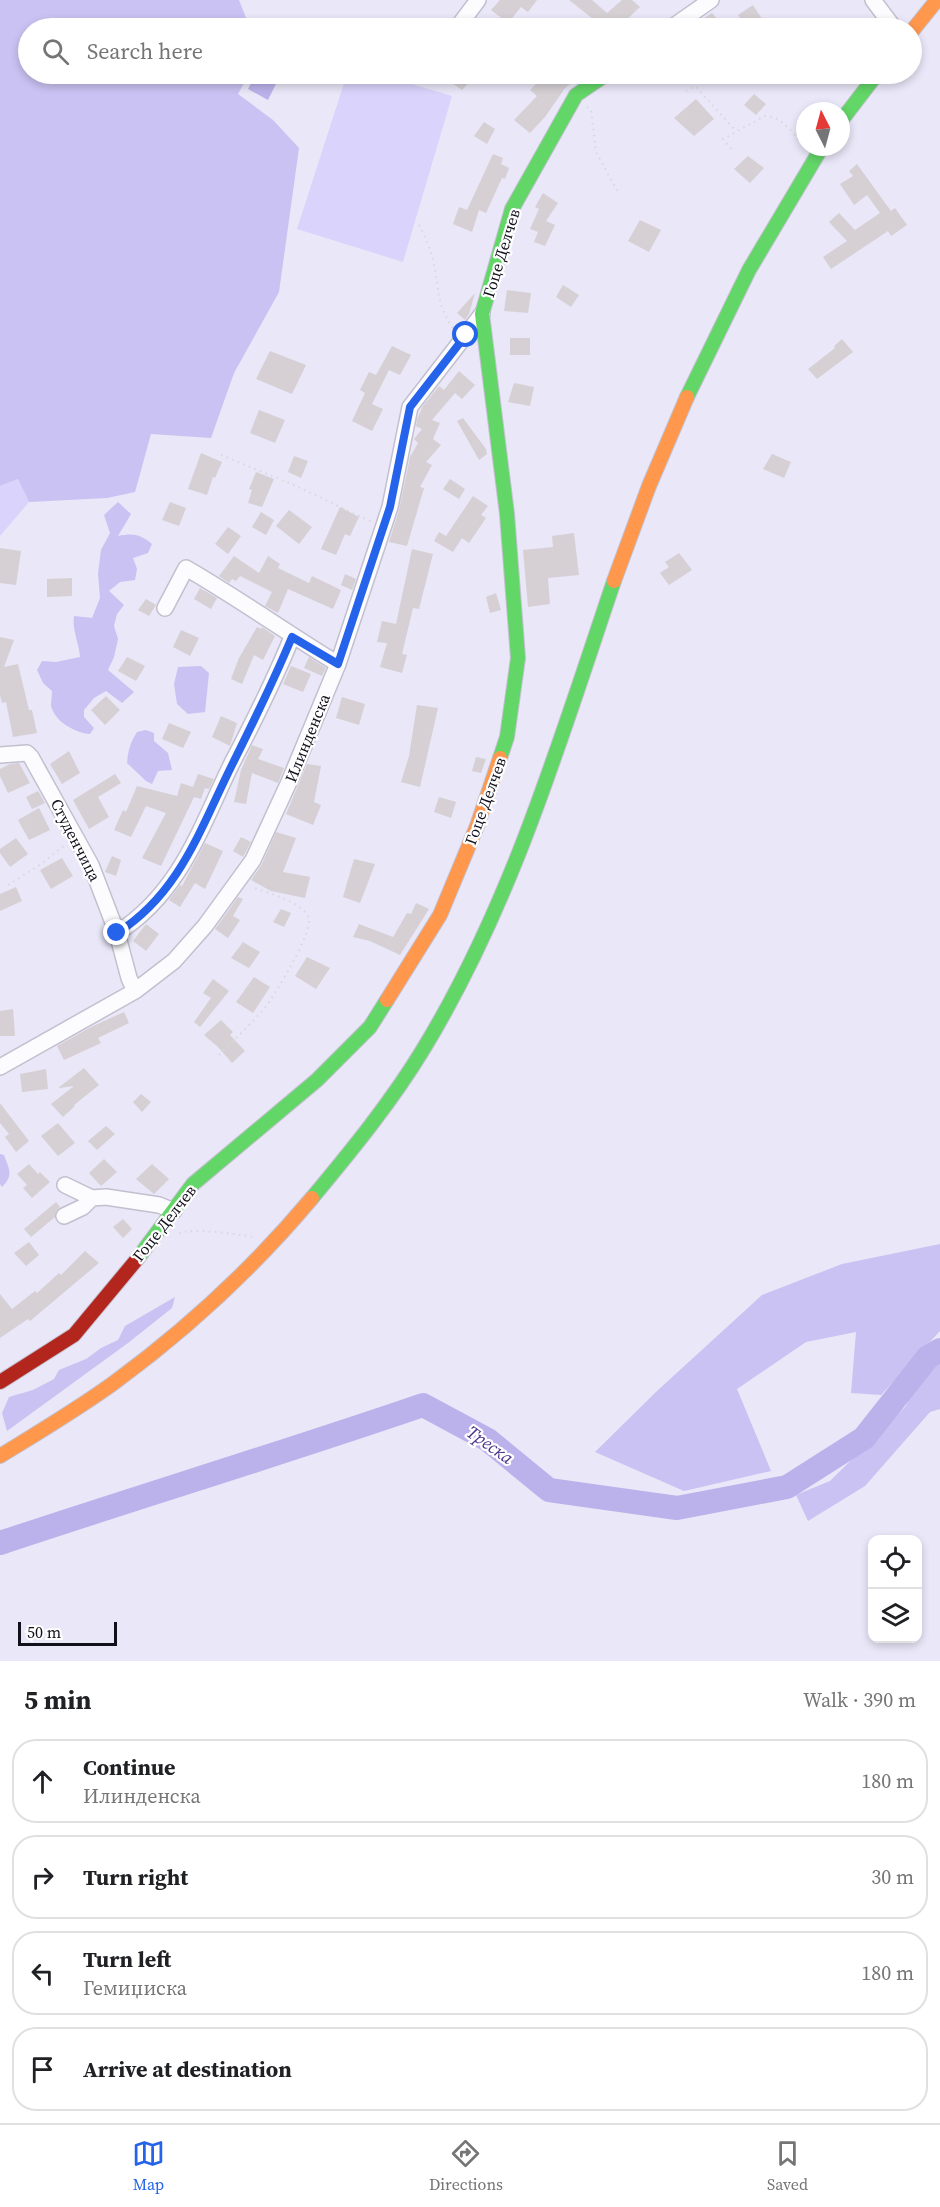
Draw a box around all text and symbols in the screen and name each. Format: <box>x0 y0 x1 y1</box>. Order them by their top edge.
search box <box>18 18 922 84</box>
icon: search <box>39 35 72 68</box>
text: Search here <box>87 36 203 66</box>
north arrow <box>796 102 850 156</box>
street label: Гоце Делчев <box>477 206 525 300</box>
route start <box>452 321 478 347</box>
street label: Илинденска <box>279 689 335 786</box>
street label: Гоце Делчев <box>459 754 511 848</box>
street label: Студенчица <box>46 795 107 886</box>
route end <box>103 919 129 945</box>
street label: Гоце Делчев <box>127 1180 201 1266</box>
water label: Треска <box>462 1419 519 1470</box>
map controls <box>868 1535 922 1643</box>
button: locate <box>868 1535 922 1589</box>
button: layers <box>868 1589 922 1643</box>
scale bar <box>18 1619 117 1646</box>
text: 50 m <box>27 1621 61 1643</box>
text: 5 min <box>24 1682 91 1718</box>
text: Walk · 390 m <box>803 1686 916 1714</box>
text: Continue <box>83 1752 176 1782</box>
icon: ahead <box>26 1765 59 1798</box>
text: 180 m <box>861 1767 914 1795</box>
text: Илинденска <box>83 1782 201 1810</box>
icon: right <box>26 1861 59 1894</box>
text: Turn right <box>83 1862 188 1892</box>
text: 30 m <box>871 1863 914 1891</box>
text: Turn left <box>83 1944 171 1974</box>
icon: left <box>26 1957 59 1990</box>
text: 180 m <box>861 1959 914 1987</box>
text: Гемиџиска <box>83 1974 187 2002</box>
icon: arrive <box>26 2053 59 2086</box>
text: Arrive at destination <box>83 2054 292 2084</box>
tab: Map <box>132 2137 165 2195</box>
tab: Directions <box>429 2137 503 2195</box>
tab: Saved <box>767 2137 808 2195</box>

